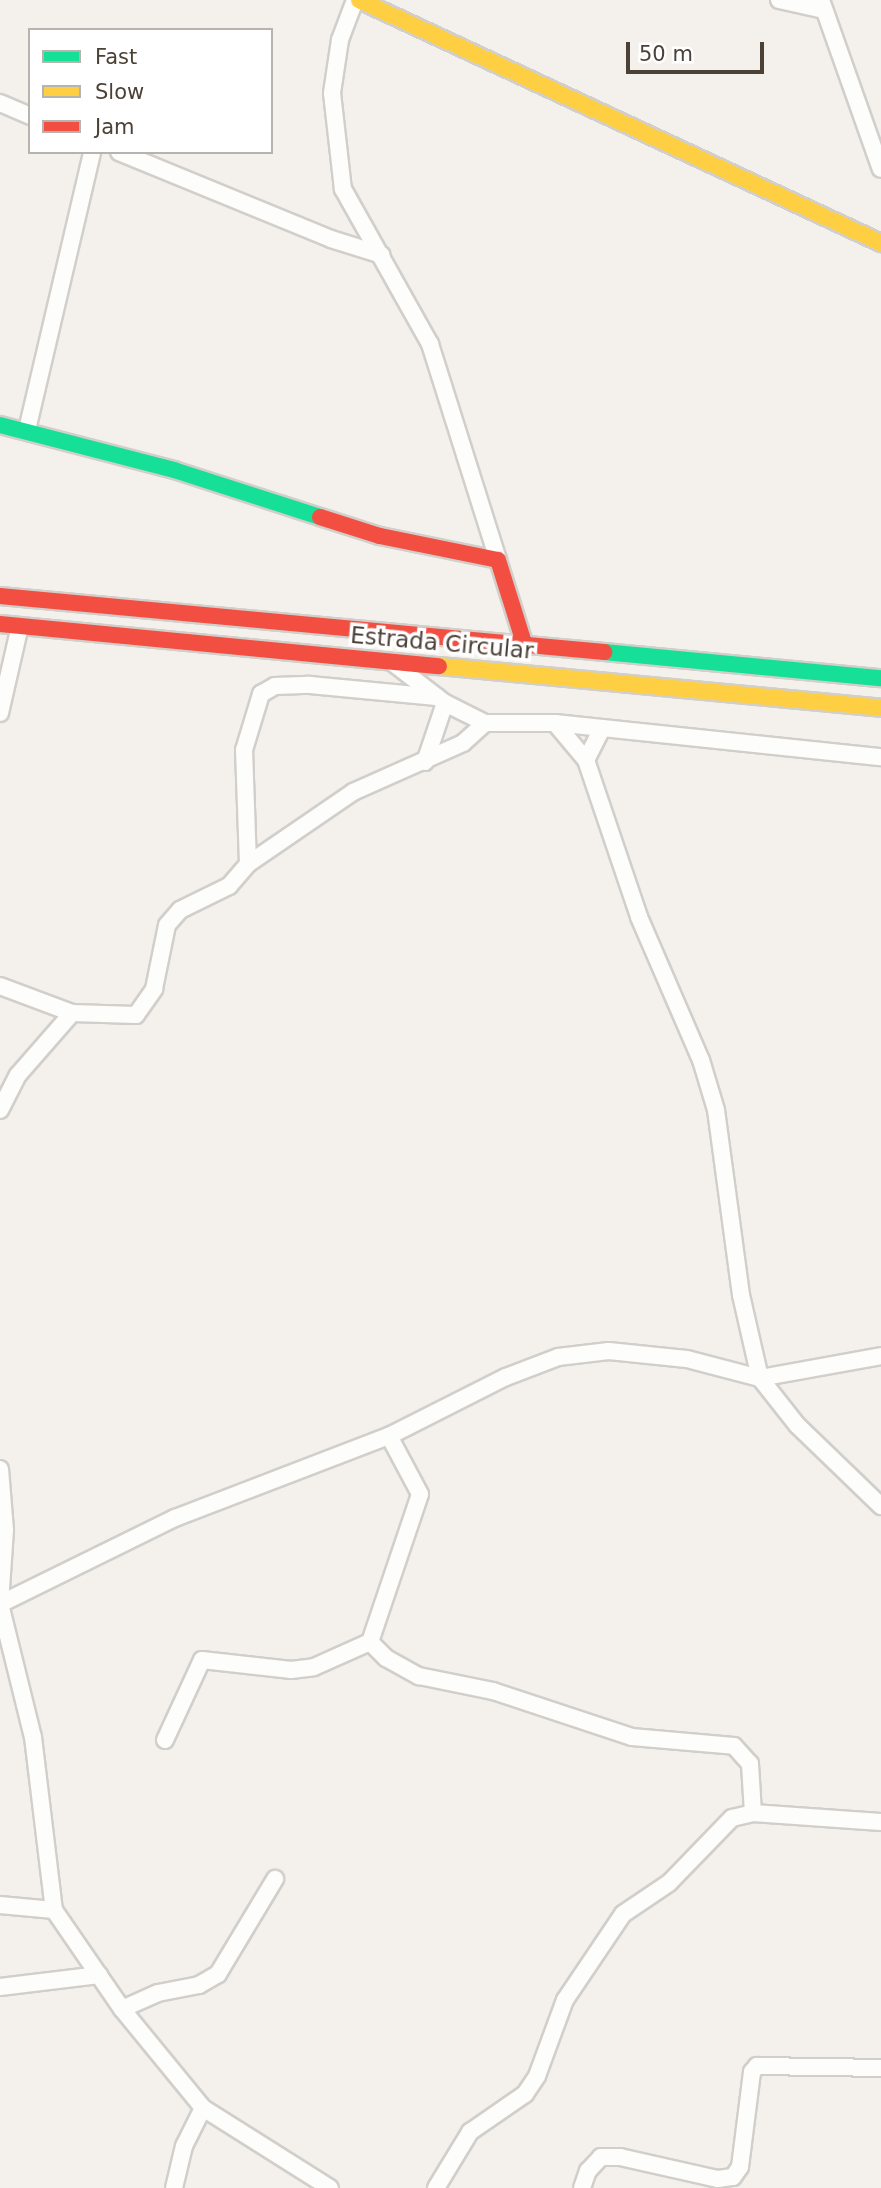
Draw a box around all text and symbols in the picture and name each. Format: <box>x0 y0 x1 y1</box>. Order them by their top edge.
legend <box>28 28 273 154</box>
scale bar <box>629 28 767 72</box>
text: 50 m <box>639 42 693 66</box>
text: Fast <box>95 45 137 69</box>
text: Slow <box>95 80 144 104</box>
text: Jam <box>95 115 135 139</box>
street label: Estrada Circular <box>349 621 535 665</box>

